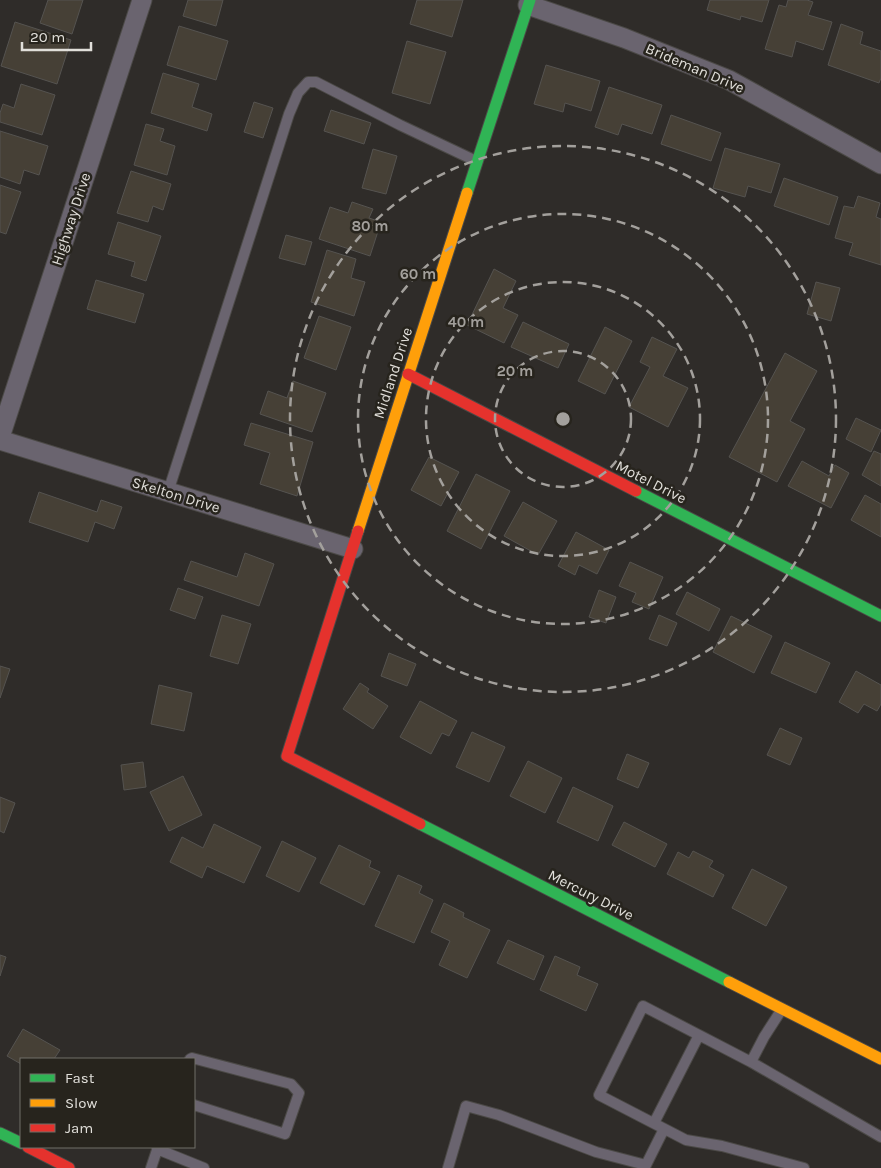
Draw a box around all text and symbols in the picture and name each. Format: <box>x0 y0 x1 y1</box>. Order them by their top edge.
scale bar <box>22 20 91 52</box>
text: 20 m <box>30 28 65 46</box>
street label: Brideman Drive <box>643 39 747 97</box>
street label: Highway Drive <box>47 170 95 268</box>
text: 80 m <box>351 217 389 235</box>
text: 60 m <box>400 265 436 283</box>
text: 40 m <box>448 313 484 331</box>
street label: Midland Drive <box>370 325 416 421</box>
text: 20 m <box>497 362 533 380</box>
centre of rings <box>554 410 572 428</box>
street label: Motel Drive <box>613 456 689 508</box>
street label: Skelton Drive <box>130 473 222 517</box>
street label: Mercury Drive <box>545 866 637 924</box>
legend <box>20 1058 195 1148</box>
text: Fast <box>65 1069 95 1087</box>
text: Slow <box>65 1094 97 1112</box>
text: Jam <box>65 1119 93 1137</box>

